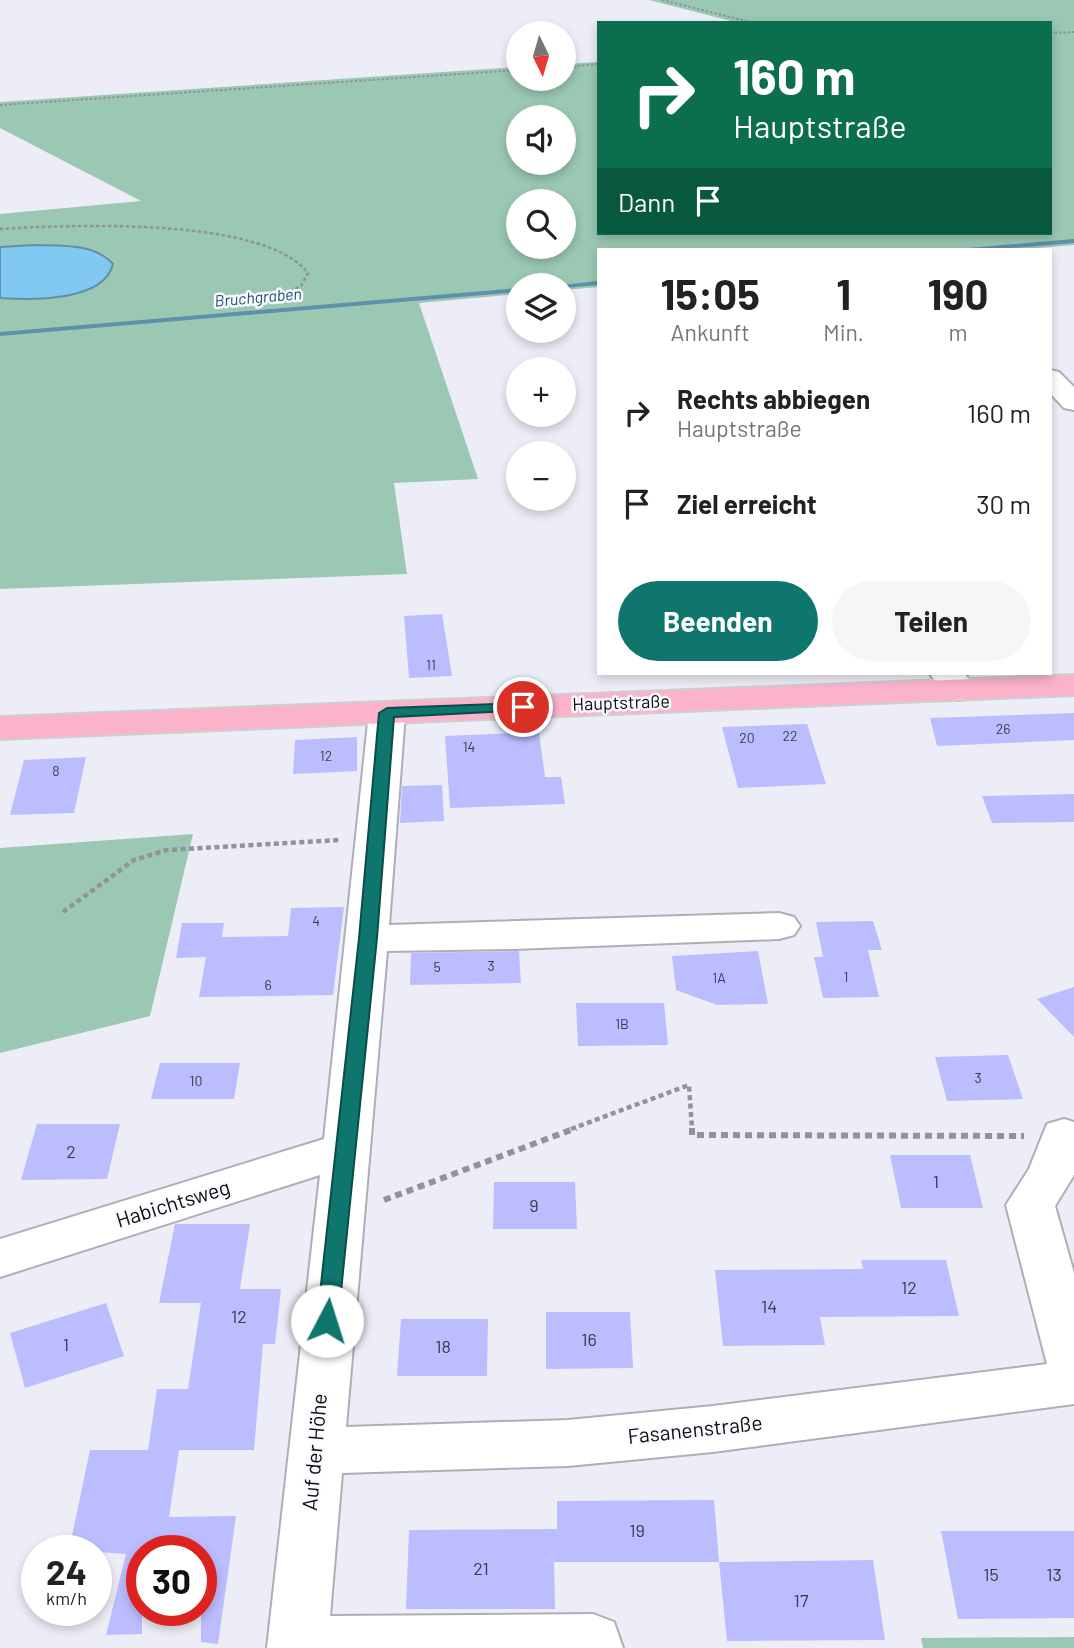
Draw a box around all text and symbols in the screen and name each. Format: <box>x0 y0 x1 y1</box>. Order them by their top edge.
north arrow <box>506 21 576 91</box>
map controls <box>506 21 576 511</box>
text: 160 m <box>733 46 855 105</box>
icon: right <box>618 49 709 140</box>
button: sound <box>506 105 576 175</box>
text: Hauptstraße <box>733 106 907 144</box>
icon: arrive <box>689 182 727 220</box>
text: Dann <box>618 186 675 217</box>
button: search <box>506 189 576 259</box>
text: 15:05 <box>660 268 760 318</box>
text: 1 <box>836 268 851 318</box>
text: 190 <box>927 268 989 318</box>
button: layers <box>506 273 576 343</box>
water label: Bruchgraben <box>214 283 302 310</box>
text: Ankunft <box>671 318 750 346</box>
text: Min. <box>823 318 864 346</box>
text: m <box>948 318 967 346</box>
button: + <box>506 357 576 427</box>
text: Rechts abbiegen <box>677 383 870 414</box>
icon: right <box>618 394 656 432</box>
text: 160 m <box>967 397 1031 428</box>
text: Hauptstraße <box>677 414 802 442</box>
button: − <box>506 441 576 511</box>
icon: arrive <box>618 485 656 523</box>
text: Ziel erreicht <box>677 488 817 519</box>
text: 30 m <box>976 488 1031 519</box>
button: Beenden <box>618 581 818 661</box>
button: Teilen <box>832 581 1031 661</box>
house number: 11 <box>426 656 436 673</box>
pin <box>493 677 553 737</box>
icon: arrive <box>504 688 542 726</box>
street label: Hauptstraße <box>572 689 670 715</box>
house number: 26 <box>996 720 1010 737</box>
house number: 22 <box>782 727 798 744</box>
house number: 20 <box>739 729 755 746</box>
house number: 14 <box>463 738 475 755</box>
house number: 12 <box>320 747 332 764</box>
house number: 8 <box>52 762 60 779</box>
house number: 4 <box>312 912 320 929</box>
house number: 3 <box>487 957 495 974</box>
house number: 5 <box>433 958 441 975</box>
house number: 1 <box>844 968 848 985</box>
house number: 1A <box>712 969 726 986</box>
house number: 6 <box>264 976 272 993</box>
house number: 1B <box>615 1015 629 1032</box>
house number: 3 <box>974 1069 982 1086</box>
house number: 10 <box>190 1072 202 1089</box>
house number: 2 <box>66 1140 76 1162</box>
house number: 1 <box>933 1170 939 1192</box>
street label: Habichtsweg <box>113 1173 233 1232</box>
house number: 9 <box>529 1194 539 1216</box>
house number: 12 <box>901 1276 917 1298</box>
position arrow <box>290 1284 364 1358</box>
house number: 14 <box>761 1295 777 1317</box>
house number: 12 <box>231 1305 247 1327</box>
house number: 16 <box>581 1328 597 1350</box>
house number: 1 <box>63 1333 69 1355</box>
house number: 18 <box>435 1335 451 1357</box>
street label: Auf der Höhe <box>296 1392 331 1512</box>
street label: Fasanenstraße <box>626 1409 764 1448</box>
house number: 19 <box>629 1519 645 1541</box>
speed limit sign: 30 <box>126 1535 217 1626</box>
text: 24 <box>46 1550 87 1592</box>
house number: 21 <box>473 1557 489 1579</box>
house number: 15 <box>983 1563 999 1585</box>
house number: 13 <box>1046 1563 1062 1585</box>
text: km/h <box>46 1587 87 1609</box>
house number: 17 <box>794 1589 809 1611</box>

